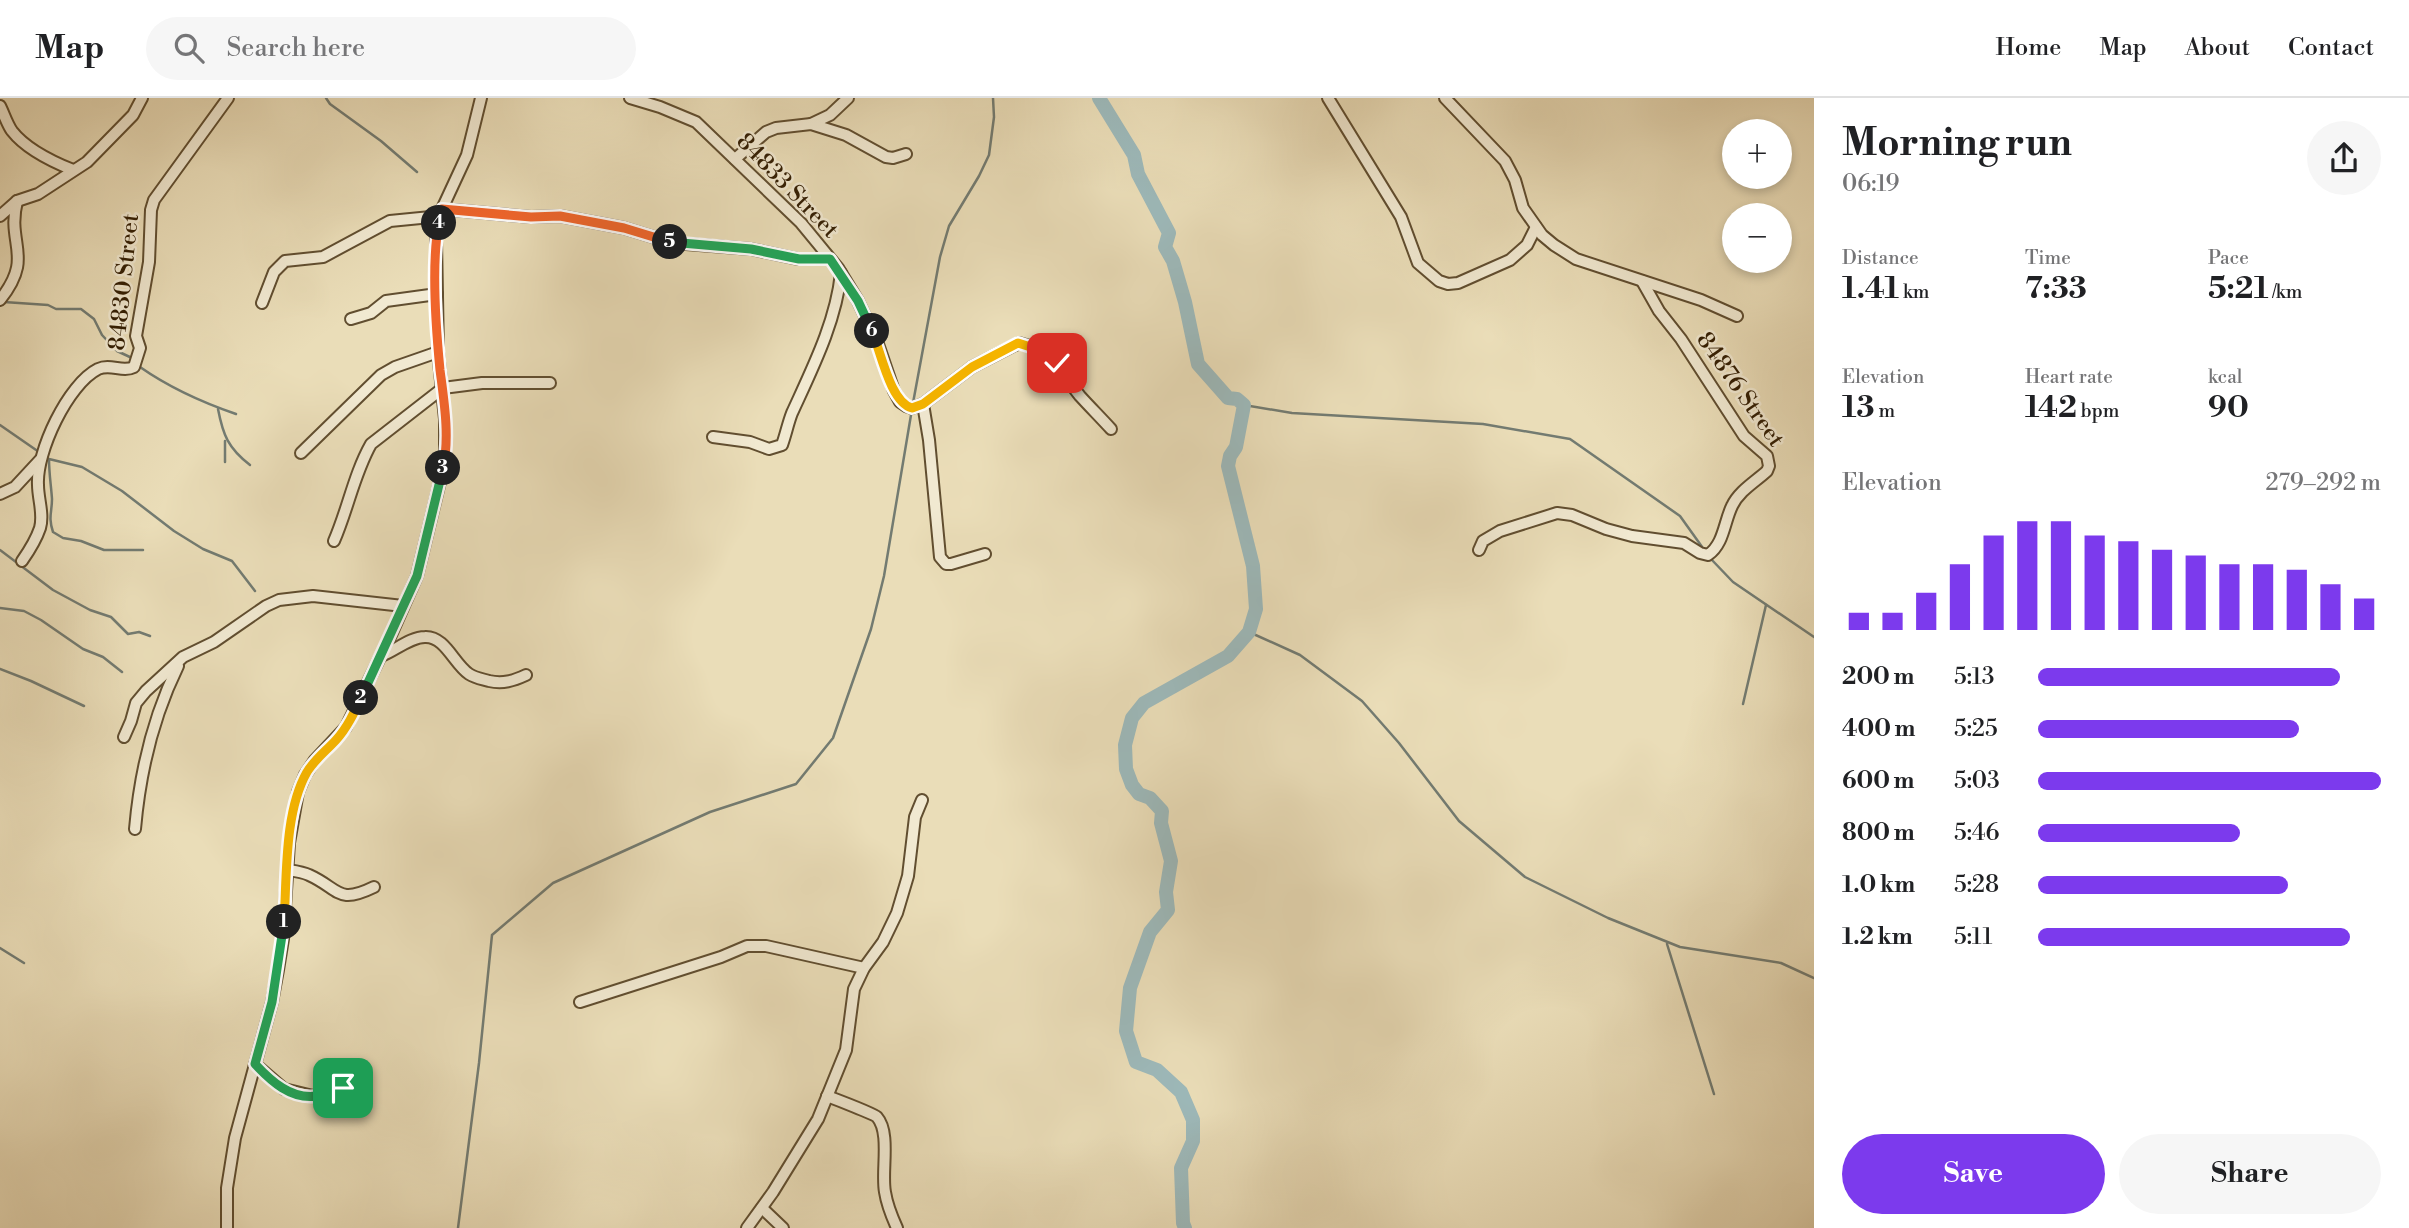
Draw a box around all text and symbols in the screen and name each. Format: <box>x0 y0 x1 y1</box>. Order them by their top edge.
search box <box>146 17 636 80</box>
text: Map <box>35 28 104 69</box>
icon: search <box>170 29 208 67</box>
text: Search here <box>226 32 365 64</box>
text: Home <box>1996 33 2061 63</box>
text: Map <box>2099 33 2147 63</box>
text: About <box>2185 33 2250 63</box>
text: Contact <box>2288 33 2374 63</box>
map controls <box>1722 119 1792 273</box>
button: + <box>1722 119 1792 189</box>
text: Morning run <box>1842 120 2072 167</box>
button: share <box>2307 121 2381 195</box>
street label: 84833 Street <box>730 127 844 244</box>
text: 06:19 <box>1842 170 1899 198</box>
button: − <box>1722 203 1792 273</box>
pin: 4 <box>422 206 457 240</box>
text: 4 <box>432 210 445 234</box>
street label: 84830 Street <box>103 212 145 352</box>
pin: 5 <box>652 225 688 260</box>
text: 5 <box>664 229 675 253</box>
text: Distance <box>1842 246 1919 270</box>
text: Time <box>2025 246 2071 270</box>
text: Pace <box>2208 246 2249 270</box>
text: 1.41 <box>1842 270 1899 308</box>
text: 7:33 <box>2025 270 2087 308</box>
text: 5:21 <box>2208 270 2268 308</box>
text: km <box>1899 280 1929 304</box>
text: /km <box>2268 280 2302 304</box>
pin: 6 <box>854 314 890 348</box>
text: 6 <box>866 318 877 342</box>
street label: 84876 Street <box>1690 327 1790 452</box>
pin <box>1027 333 1087 393</box>
icon: check <box>1038 344 1076 382</box>
text: Elevation <box>1842 365 1924 389</box>
text: Heart rate <box>2025 365 2113 389</box>
text: kcal <box>2208 365 2242 389</box>
text: 13 <box>1842 389 1874 427</box>
text: 142 <box>2025 389 2077 427</box>
text: 90 <box>2208 389 2249 427</box>
text: m <box>1874 399 1895 423</box>
text: bpm <box>2077 399 2119 423</box>
pin: 3 <box>426 450 460 486</box>
text: 3 <box>437 455 448 479</box>
text: Elevation <box>1842 469 1942 497</box>
text: 279–292 m <box>2265 469 2381 497</box>
text: 200 m <box>1842 663 1914 691</box>
text: 5:13 <box>1954 663 1994 691</box>
pin: 2 <box>344 680 378 716</box>
text: 2 <box>355 685 366 709</box>
text: 400 m <box>1842 715 1915 743</box>
text: 5:25 <box>1954 715 1998 743</box>
text: 600 m <box>1842 767 1915 795</box>
text: 5:03 <box>1954 767 2000 795</box>
text: 800 m <box>1842 819 1915 847</box>
text: 5:46 <box>1954 819 2000 847</box>
text: 1.0 km <box>1842 871 1915 899</box>
text: 5:28 <box>1954 871 1999 899</box>
pin: 1 <box>266 904 302 940</box>
text: 1 <box>279 909 288 933</box>
text: 1.2 km <box>1842 923 1913 951</box>
text: 5:11 <box>1954 923 1992 951</box>
pin <box>313 1058 373 1118</box>
icon: arrive <box>324 1069 362 1107</box>
button: Save <box>1842 1134 2105 1214</box>
button: Share <box>2119 1134 2381 1214</box>

